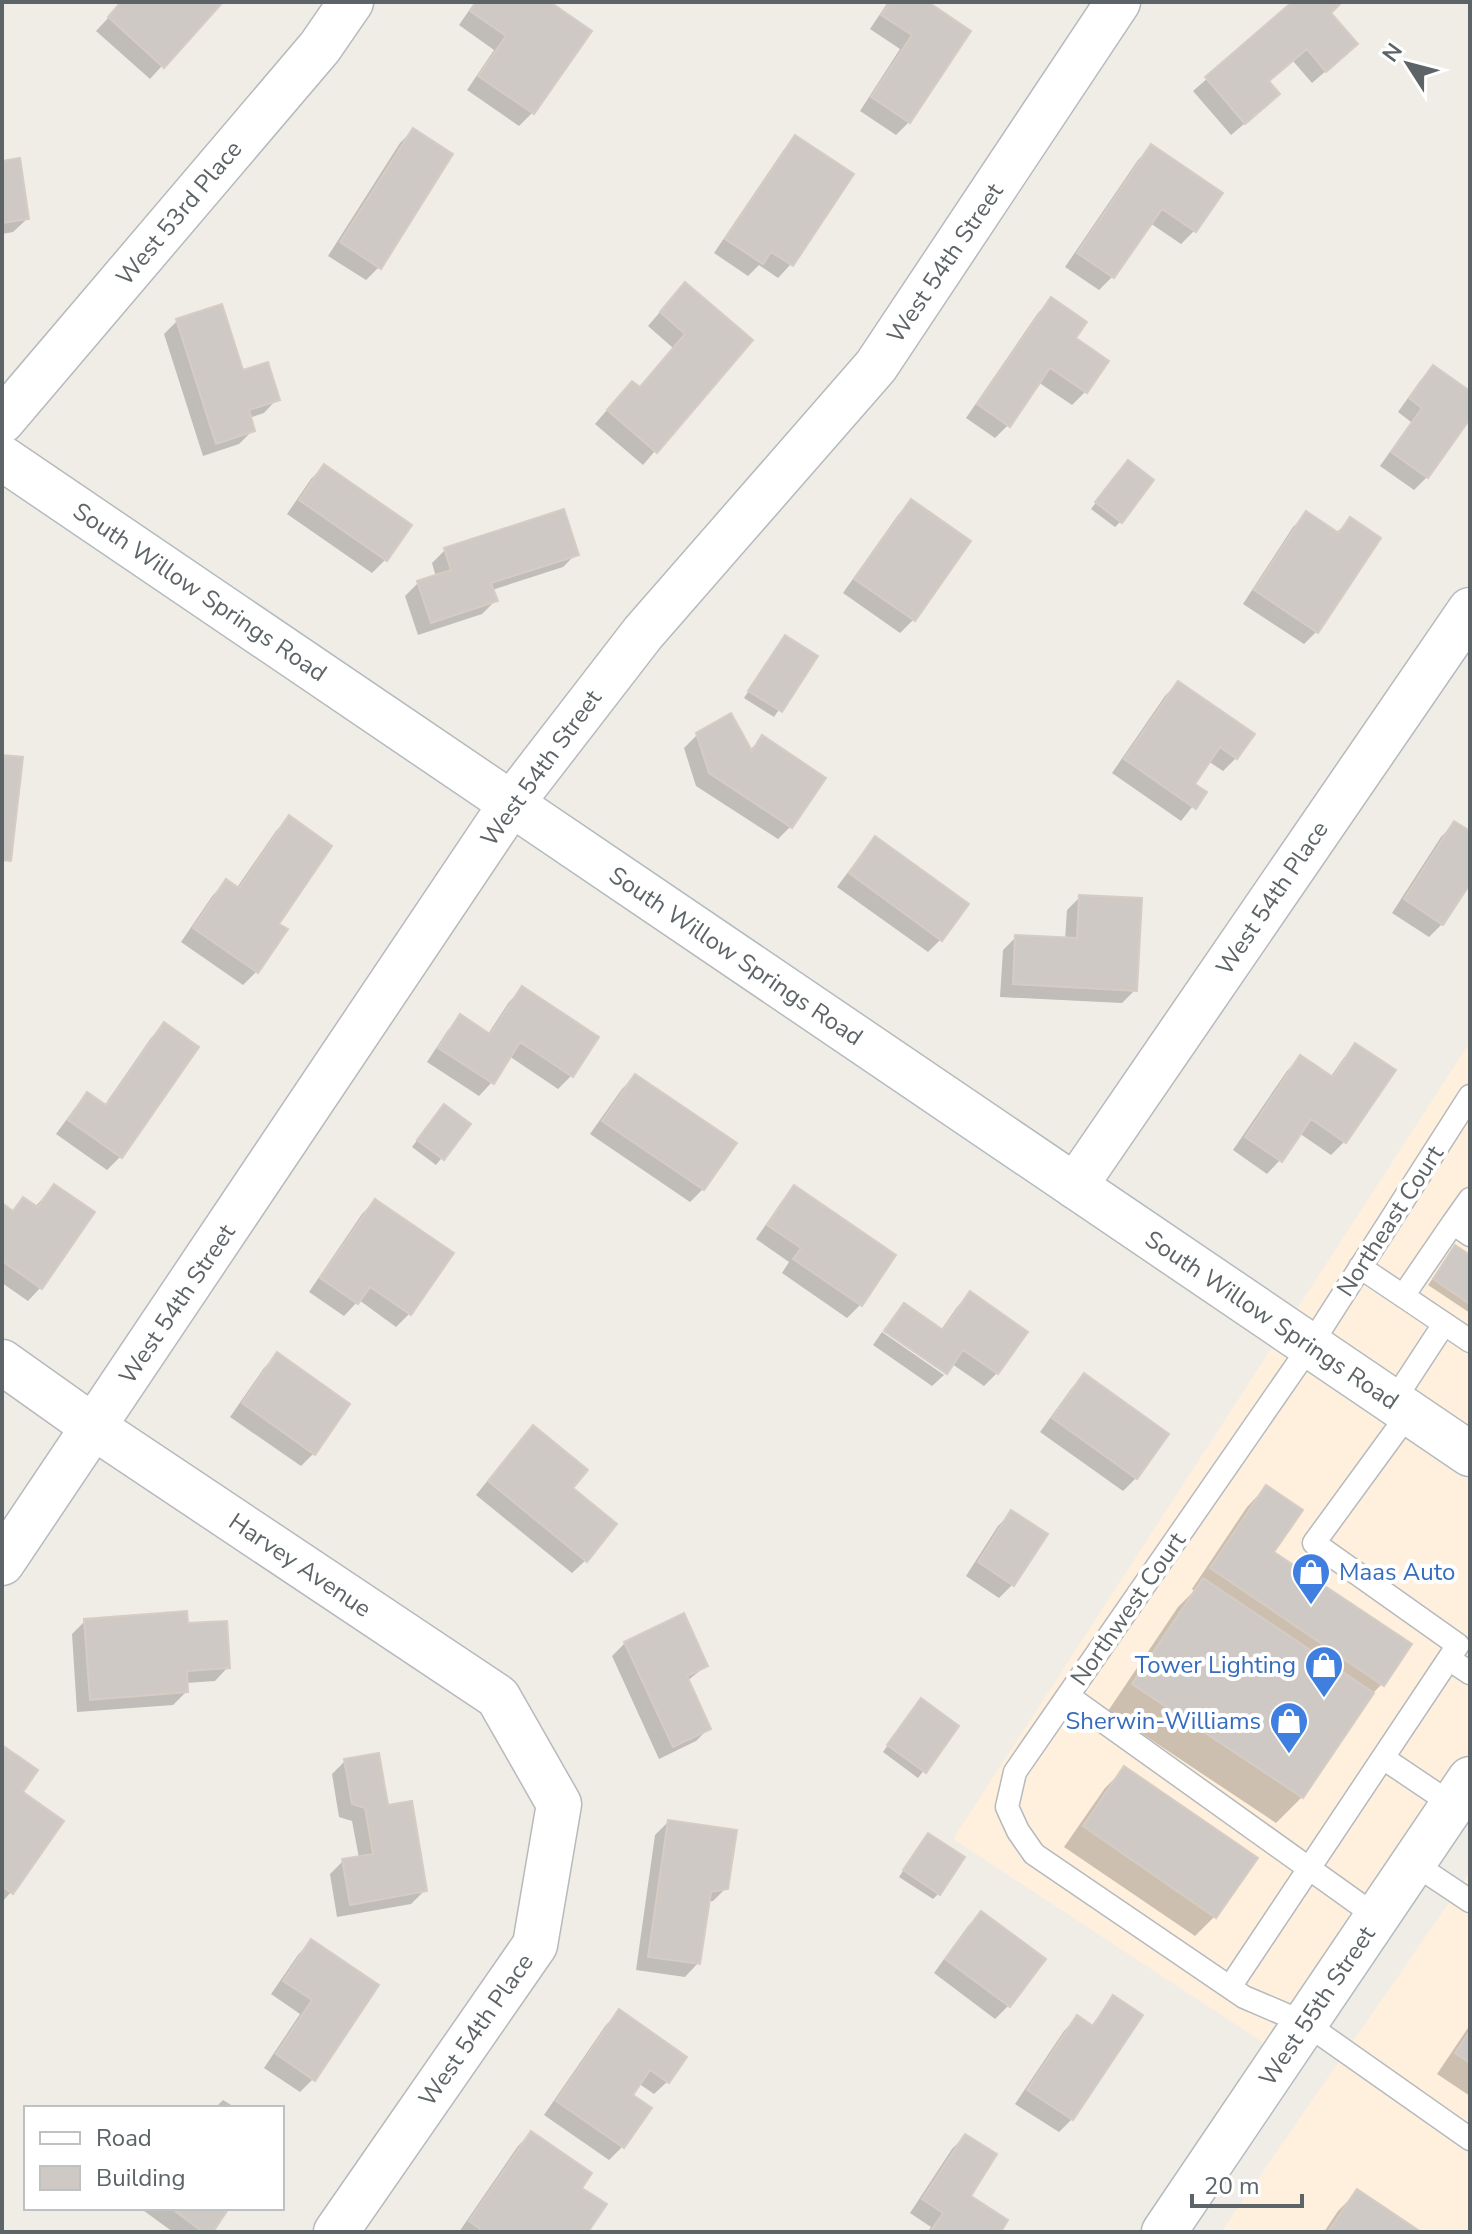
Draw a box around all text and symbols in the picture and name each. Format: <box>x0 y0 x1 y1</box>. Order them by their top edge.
north arrow <box>1368 24 1448 104</box>
text: N <box>1376 37 1410 68</box>
street label: West 53rd Place <box>109 134 249 292</box>
street label: West 54th Street <box>880 176 1011 349</box>
street label: South Willow Springs Road <box>67 495 333 689</box>
street label: West 54th Street <box>473 683 609 853</box>
street label: West 54th Place <box>1209 815 1335 981</box>
street label: South Willow Springs Road <box>603 859 869 1053</box>
street label: Northeast Court <box>1329 1139 1451 1303</box>
street label: West 54th Street <box>112 1217 243 1390</box>
street label: South Willow Springs Road <box>1139 1223 1405 1417</box>
street label: Harvey Avenue <box>223 1506 377 1624</box>
street label: Northwest Court <box>1063 1525 1193 1692</box>
shop icon: Maas Auto <box>1290 1551 1332 1606</box>
place label: Maas Auto <box>1339 1556 1455 1588</box>
shop icon: Tower Lighting <box>1303 1644 1345 1699</box>
place label: Tower Lighting <box>1135 1649 1296 1681</box>
shop icon: Sherwin-Williams <box>1268 1700 1310 1755</box>
place label: Sherwin-Williams <box>1066 1705 1261 1737</box>
street label: West 55th Street <box>1252 1919 1383 2092</box>
street label: West 54th Place <box>411 1947 541 2113</box>
legend <box>24 2106 284 2210</box>
text: Road <box>96 2122 152 2154</box>
scale bar <box>1192 2158 1302 2208</box>
text: Building <box>96 2162 186 2194</box>
text: 20 m <box>1204 2170 1260 2202</box>

